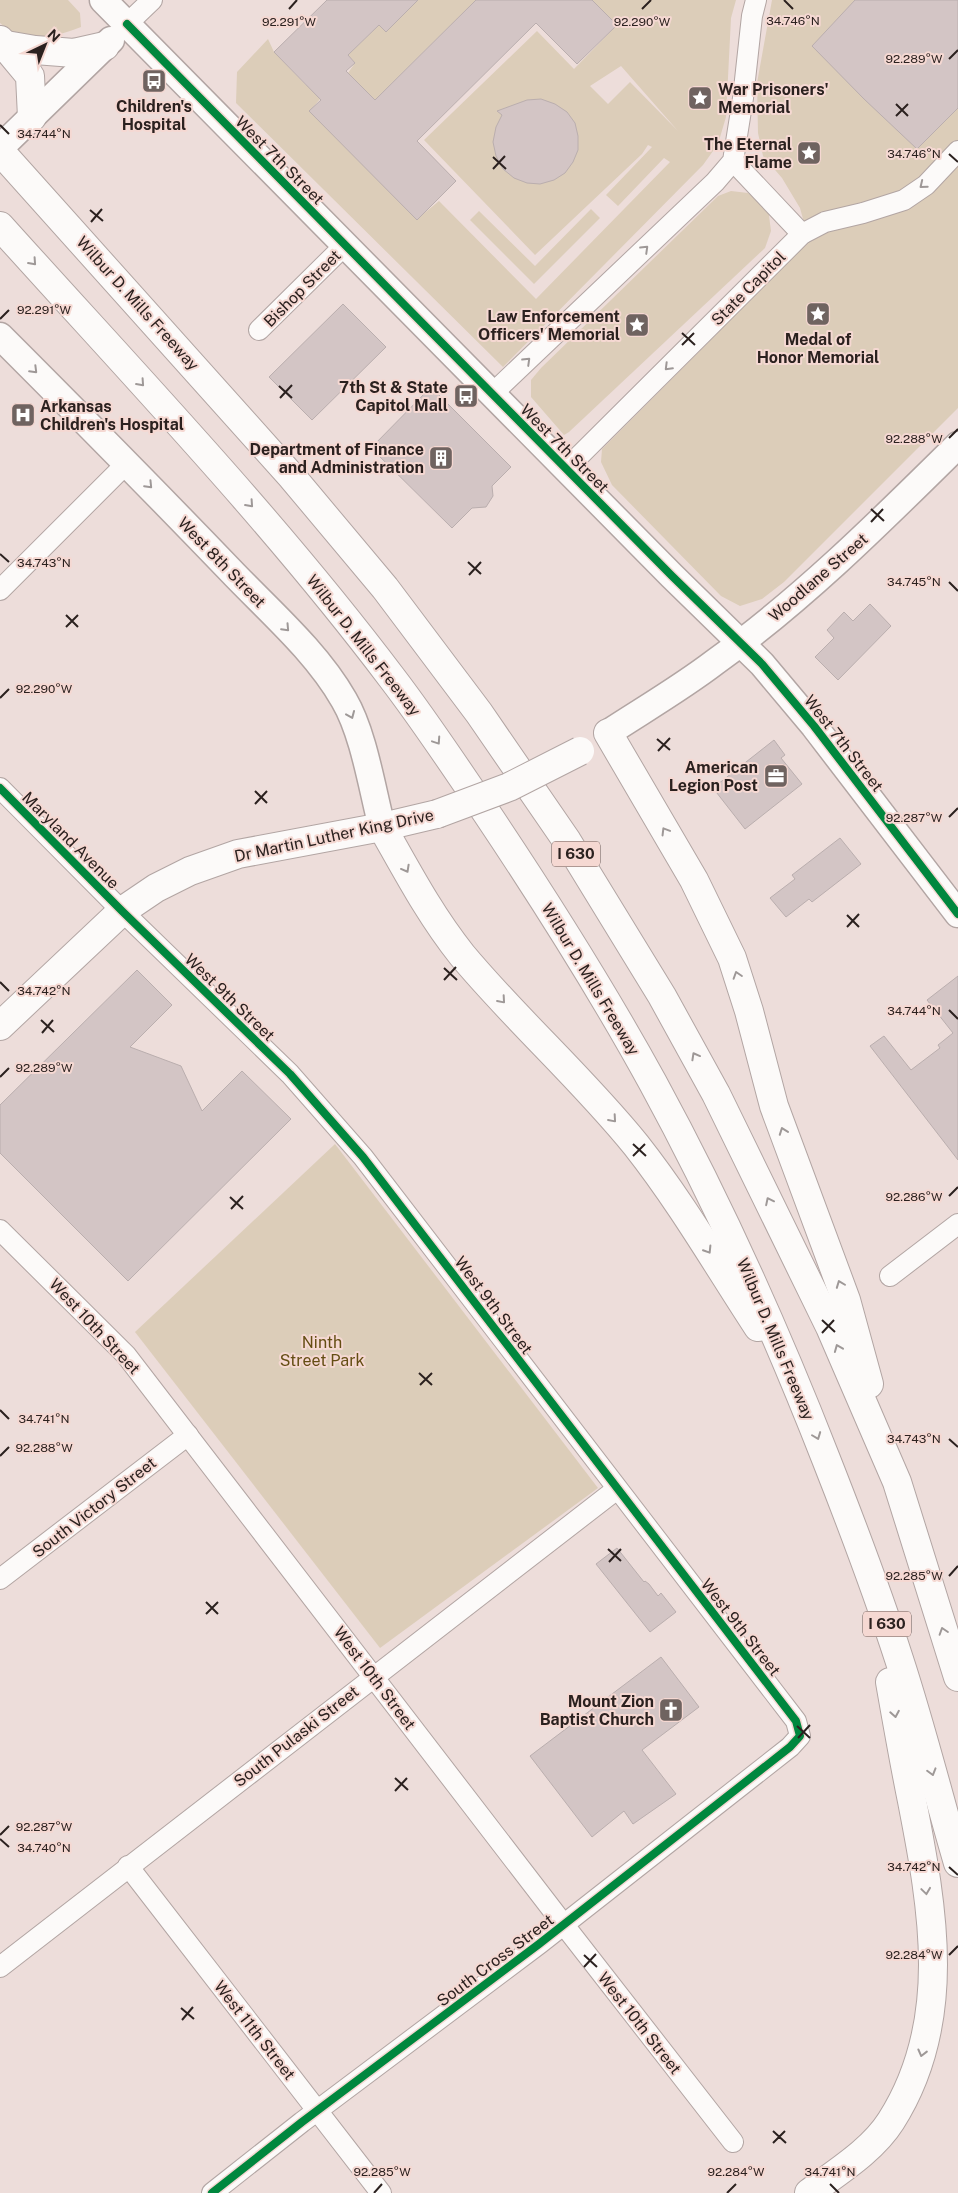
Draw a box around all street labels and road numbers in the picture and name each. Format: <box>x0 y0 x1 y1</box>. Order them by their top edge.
street label: West 7th Street <box>231 112 328 209</box>
street label: Wilbur D. Mills Freeway <box>72 232 203 375</box>
street label: Bishop Street <box>260 246 345 331</box>
street label: State Capitol <box>707 247 789 329</box>
street label: West 7th Street <box>516 400 613 497</box>
street label: West 8th Street <box>174 513 269 611</box>
street label: Woodlane Street <box>765 529 872 625</box>
street label: Wilbur D. Mills Freeway <box>303 571 425 720</box>
street label: West 7th Street <box>800 691 887 795</box>
street label: Maryland Avenue <box>18 788 123 893</box>
street label: Dr Martin Luther King Drive <box>233 805 435 866</box>
road number: I 630 <box>552 842 600 866</box>
street label: Wilbur D. Mills Freeway <box>538 900 644 1059</box>
street label: West 9th Street <box>181 950 279 1045</box>
street label: West 9th Street <box>451 1253 537 1358</box>
street label: Wilbur D. Mills Freeway <box>733 1255 818 1423</box>
street label: West 10th Street <box>45 1275 144 1378</box>
street label: South Victory Street <box>29 1453 160 1562</box>
street label: West 9th Street <box>697 1575 784 1680</box>
road number: I 630 <box>863 1612 911 1636</box>
street label: West 10th Street <box>330 1623 419 1734</box>
street label: South Pulaski Street <box>230 1682 362 1791</box>
street label: South Cross Street <box>433 1910 557 2010</box>
street label: West 10th Street <box>594 1969 685 2078</box>
street label: West 11th Street <box>210 1977 299 2084</box>

